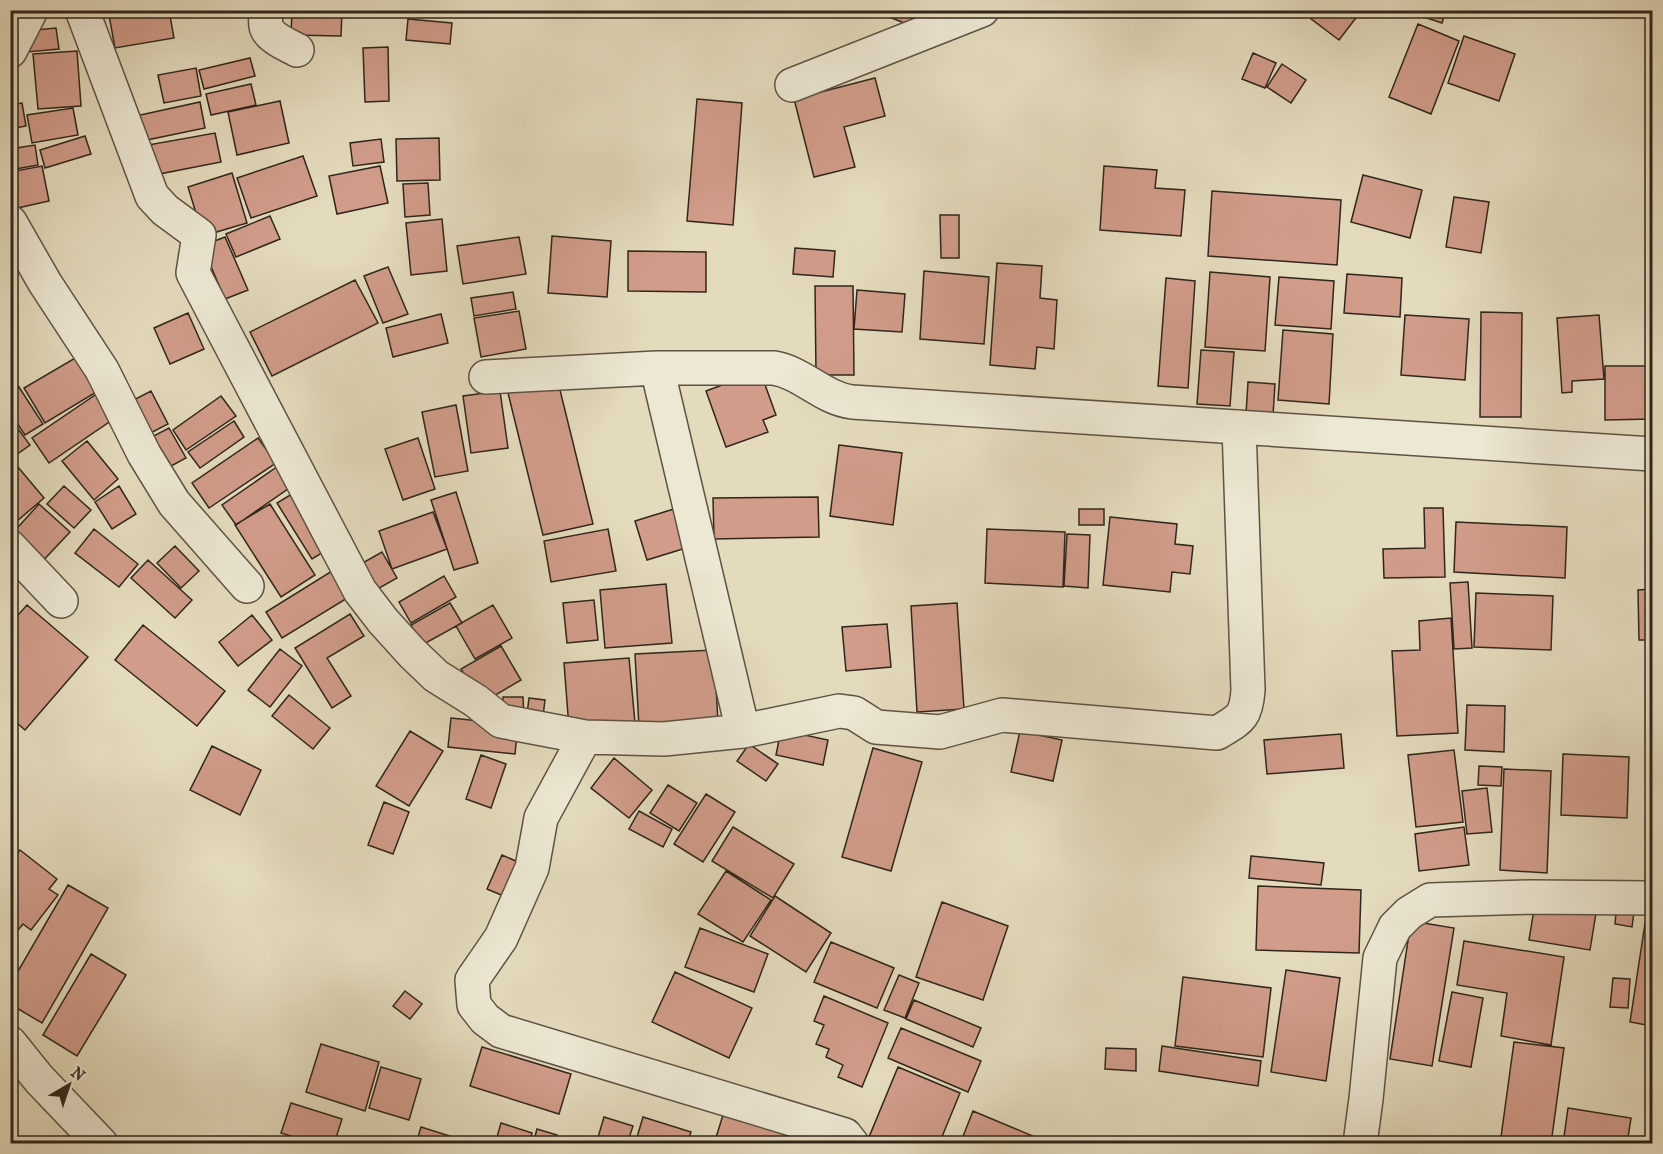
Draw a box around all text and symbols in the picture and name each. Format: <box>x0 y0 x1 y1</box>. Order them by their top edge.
north arrow <box>39 1055 99 1115</box>
text: N <box>67 1063 89 1085</box>

